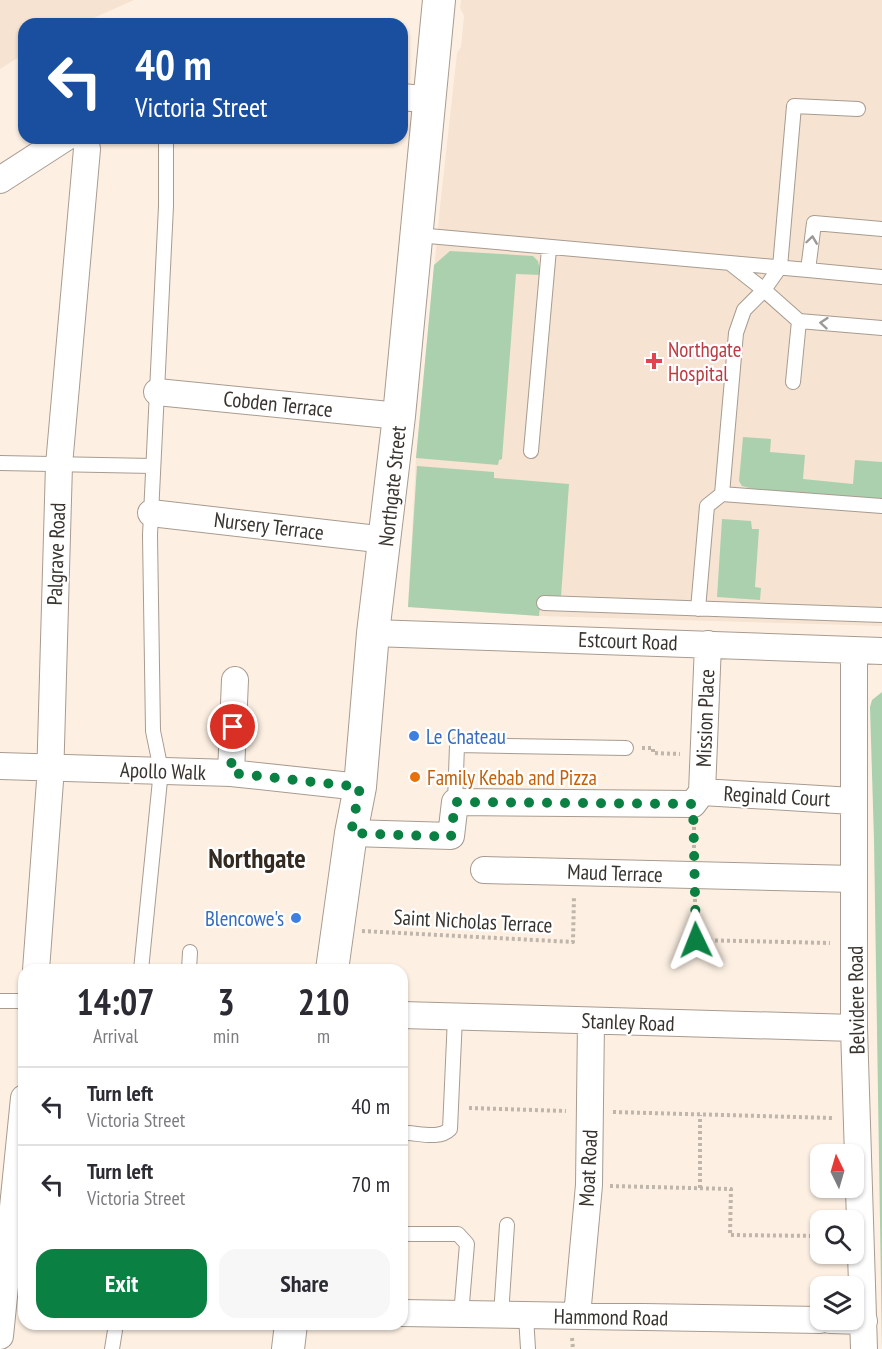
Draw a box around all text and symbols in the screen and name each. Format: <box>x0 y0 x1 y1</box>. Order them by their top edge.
text: 40 m <box>135 37 212 92</box>
icon: left <box>36 42 114 120</box>
text: Victoria Street <box>135 90 268 124</box>
one-way arrow <box>806 235 818 244</box>
one-way arrow <box>819 317 828 330</box>
place label: Northgate Hospital <box>668 336 741 387</box>
marker: Northgate Hospital <box>645 352 663 370</box>
street label: Cobden Terrace <box>222 385 334 423</box>
street label: Northgate Street <box>372 424 412 548</box>
street label: Palgrave Road <box>41 502 71 606</box>
street label: Nursery Terrace <box>213 506 325 546</box>
street label: Estcourt Road <box>578 626 678 656</box>
street label: Mission Place <box>690 669 720 767</box>
pin <box>207 701 258 752</box>
icon: arrive <box>216 710 249 743</box>
place label: Le Chateau <box>426 723 506 750</box>
marker: Le Chateau <box>407 729 421 743</box>
street label: Apollo Walk <box>120 756 206 786</box>
place label: Family Kebab and Pizza <box>427 764 597 791</box>
marker: Family Kebab and Pizza <box>408 770 422 784</box>
street label: Reginald Court <box>723 780 831 812</box>
district label: Northgate <box>208 841 306 875</box>
street label: Maud Terrace <box>567 858 663 888</box>
street label: Saint Nicholas Terrace <box>393 903 553 939</box>
place label: Blencowe's <box>205 905 284 932</box>
position arrow <box>664 908 728 972</box>
marker: Blencowe's <box>289 911 303 925</box>
street label: Belvidere Road <box>842 945 870 1055</box>
text: 14:07 <box>77 978 154 1025</box>
text: 3 <box>217 978 235 1025</box>
text: 210 <box>298 978 349 1025</box>
street label: Stanley Road <box>581 1007 675 1037</box>
text: Arrival <box>93 1023 138 1049</box>
text: min <box>213 1023 239 1049</box>
text: m <box>317 1023 330 1049</box>
text: Turn left <box>87 1079 153 1107</box>
icon: left <box>36 1090 69 1123</box>
text: 40 m <box>351 1092 390 1120</box>
text: Victoria Street <box>87 1107 185 1133</box>
street label: Moat Road <box>573 1129 603 1207</box>
north arrow <box>810 1144 864 1198</box>
map controls <box>810 1144 864 1330</box>
text: Turn left <box>87 1157 153 1185</box>
icon: left <box>36 1168 69 1201</box>
text: 70 m <box>351 1170 390 1198</box>
text: Victoria Street <box>87 1185 185 1211</box>
button: search <box>810 1210 864 1264</box>
button: Exit <box>36 1249 207 1318</box>
button: Share <box>219 1249 390 1318</box>
button: layers <box>810 1276 864 1330</box>
street label: Hammond Road <box>553 1303 669 1331</box>

